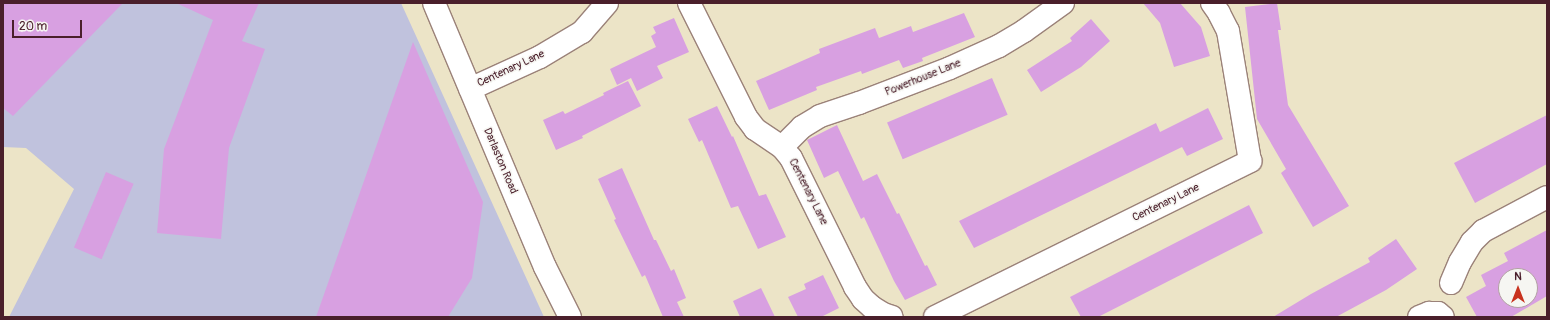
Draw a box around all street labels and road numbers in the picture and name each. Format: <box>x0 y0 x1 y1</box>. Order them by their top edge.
street label: Centenary Lane <box>475 48 547 90</box>
street label: Powerhouse Lane <box>883 57 963 99</box>
street label: Darlaston Road <box>480 126 520 196</box>
street label: Centenary Lane <box>786 157 830 227</box>
street label: Centenary Lane <box>1130 181 1202 225</box>

